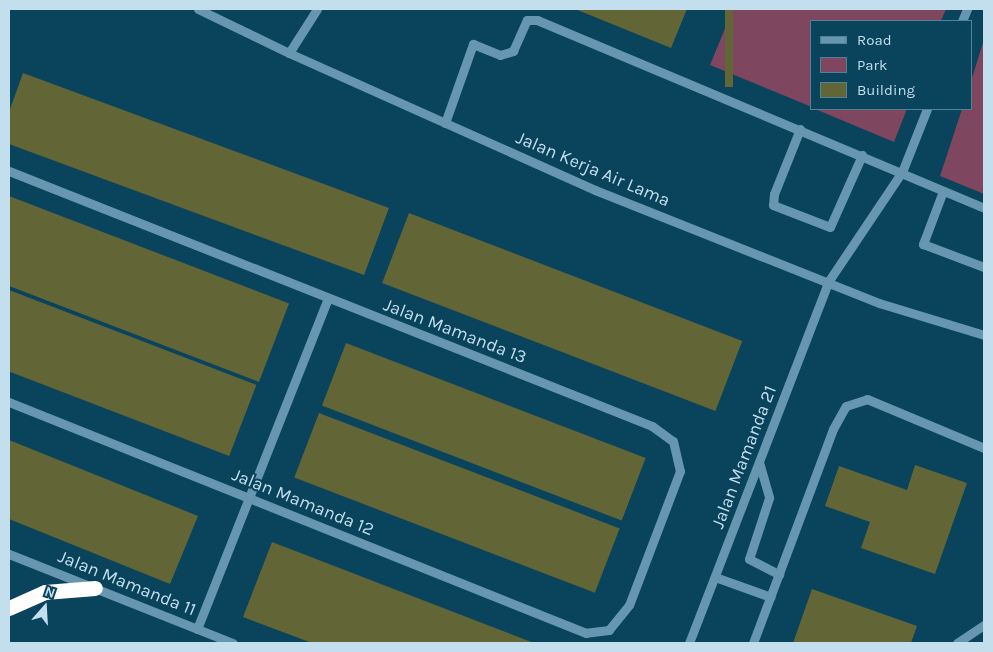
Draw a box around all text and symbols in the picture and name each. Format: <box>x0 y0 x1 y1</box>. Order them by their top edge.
legend <box>810 20 973 110</box>
text: Road <box>857 31 892 49</box>
text: Park <box>857 56 887 74</box>
text: Building <box>857 81 915 99</box>
street label: Jalan Kerja Air Lama <box>513 127 673 211</box>
street label: Jalan Mamanda 13 <box>380 294 530 368</box>
street label: Jalan Mamanda 21 <box>707 383 781 531</box>
street label: Jalan Mamanda 12 <box>229 464 377 540</box>
street label: Jalan Mamanda 11 <box>55 545 199 621</box>
north arrow <box>20 582 70 632</box>
text: N <box>43 583 58 602</box>

